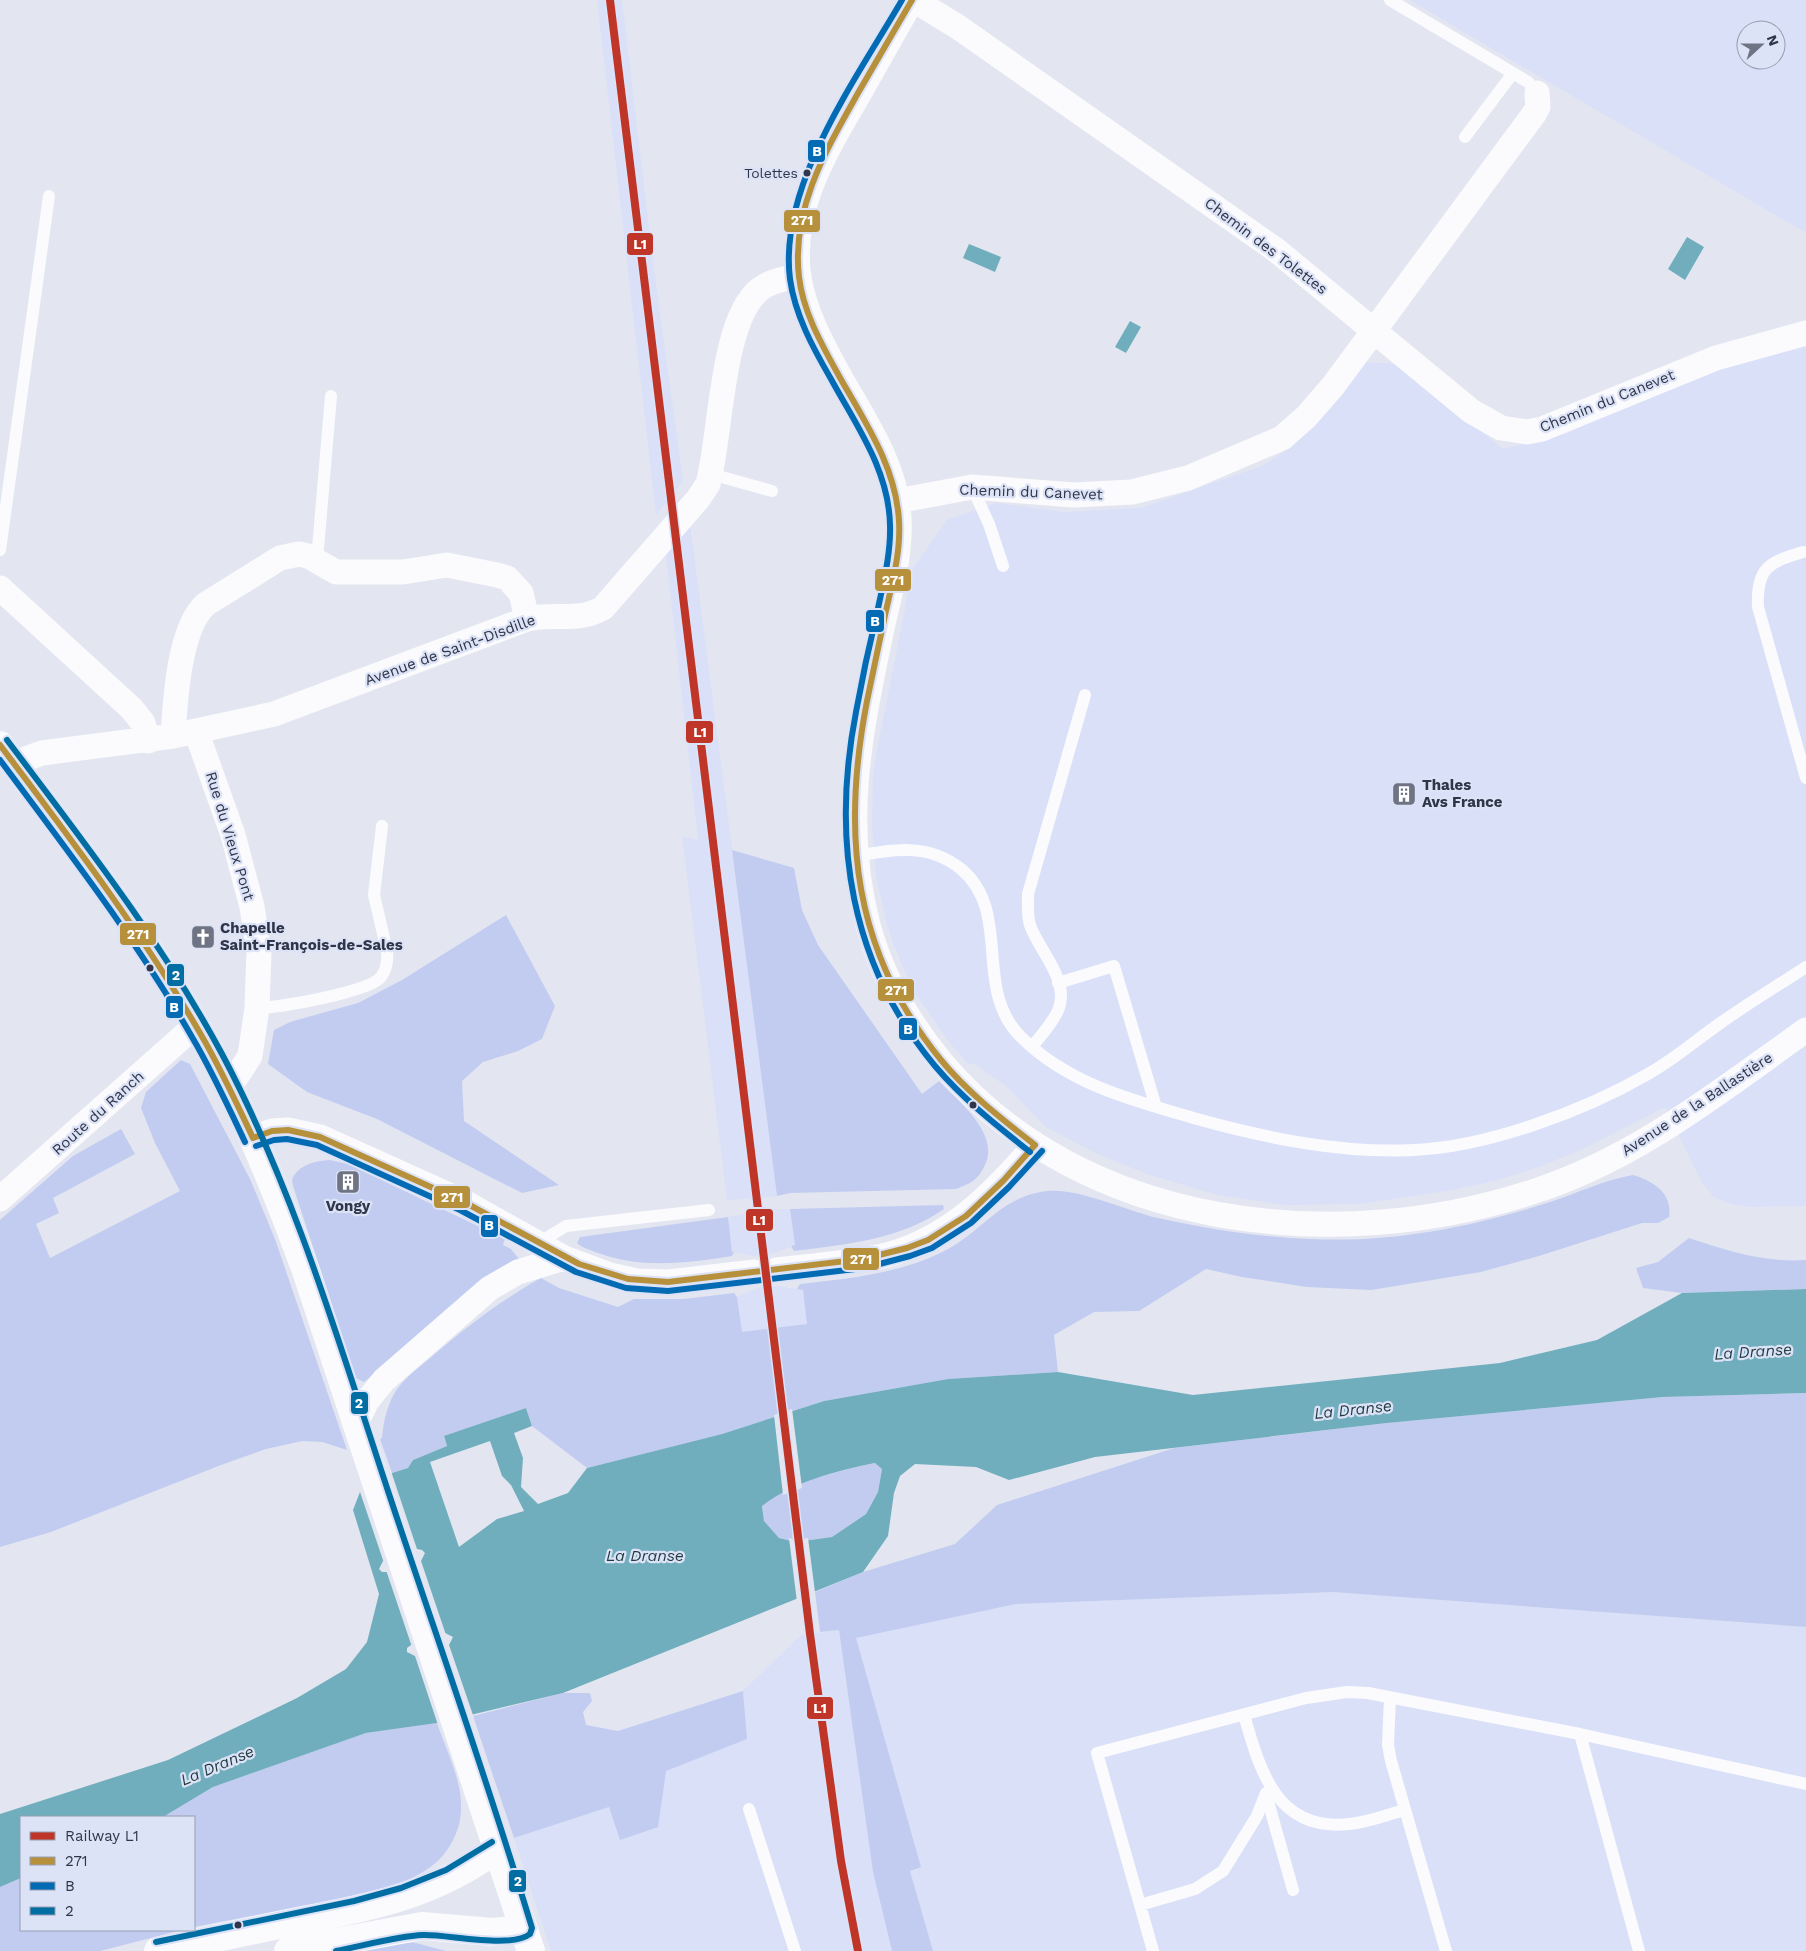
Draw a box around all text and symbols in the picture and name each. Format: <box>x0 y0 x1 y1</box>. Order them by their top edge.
north arrow <box>1736 20 1786 70</box>
text: N <box>1764 33 1782 48</box>
line badge: B <box>807 139 826 163</box>
text: B <box>812 143 822 159</box>
place label: Tolettes <box>744 165 798 181</box>
marker: Tolettes <box>802 168 812 178</box>
street label: Chemin des Tolettes <box>1201 194 1331 298</box>
line badge: 271 <box>783 209 821 233</box>
text: 271 <box>791 212 813 228</box>
line badge: L1 <box>626 232 654 256</box>
text: L1 <box>633 236 647 252</box>
street label: Chemin du Canevet <box>1537 365 1678 436</box>
street label: Chemin du Canevet <box>959 480 1104 504</box>
line badge: 271 <box>874 568 912 592</box>
text: 271 <box>882 572 904 588</box>
line badge: B <box>865 609 885 633</box>
street label: Avenue de Saint-Disdille <box>362 611 538 689</box>
text: B <box>870 613 880 629</box>
line badge: L1 <box>685 720 714 744</box>
text: L1 <box>693 724 707 740</box>
street label: Rue du Vieux Pont <box>202 769 258 903</box>
place label: Thales Avs France <box>1422 776 1503 811</box>
building icon: Thales Avs France <box>1391 781 1417 807</box>
place label: Chapelle Saint-François-de-Sales <box>220 919 403 954</box>
line badge: 271 <box>119 922 157 946</box>
church icon: Chapelle Saint-François-de-Sales <box>190 924 216 950</box>
text: 271 <box>127 926 149 942</box>
unlabelled marker <box>145 963 155 973</box>
line badge: 2 <box>166 963 185 987</box>
text: 2 <box>172 967 180 983</box>
line badge: 271 <box>877 978 915 1002</box>
text: 271 <box>885 982 907 998</box>
line badge: B <box>165 995 184 1019</box>
text: B <box>169 999 179 1015</box>
line badge: B <box>898 1017 918 1041</box>
text: B <box>903 1021 913 1037</box>
street label: Avenue de la Ballastière <box>1618 1048 1776 1160</box>
street label: Route du Ranch <box>48 1067 148 1159</box>
unlabelled marker <box>968 1100 978 1110</box>
building icon: Vongy <box>335 1169 361 1195</box>
line badge: 271 <box>433 1185 471 1209</box>
text: 271 <box>441 1189 463 1205</box>
place label: Vongy <box>326 1197 371 1215</box>
line badge: L1 <box>745 1208 774 1232</box>
text: L1 <box>752 1212 766 1228</box>
line badge: B <box>480 1214 499 1238</box>
text: B <box>484 1217 494 1233</box>
line badge: 271 <box>842 1247 880 1271</box>
text: 271 <box>850 1251 872 1267</box>
water label: La Dranse <box>1713 1339 1793 1364</box>
line badge: 2 <box>350 1391 369 1415</box>
text: 2 <box>355 1395 363 1411</box>
water label: La Dranse <box>1313 1396 1393 1423</box>
water label: La Dranse <box>606 1546 684 1565</box>
line badge: L1 <box>806 1696 834 1720</box>
text: L1 <box>813 1700 827 1716</box>
water label: La Dranse <box>178 1741 257 1789</box>
legend <box>20 1816 195 1931</box>
text: Railway L1 <box>65 1827 139 1845</box>
text: 271 <box>65 1852 88 1870</box>
line badge: 2 <box>508 1869 527 1893</box>
text: 2 <box>514 1873 522 1889</box>
text: B <box>65 1877 75 1895</box>
text: 2 <box>65 1902 74 1920</box>
unlabelled marker <box>233 1920 243 1930</box>

